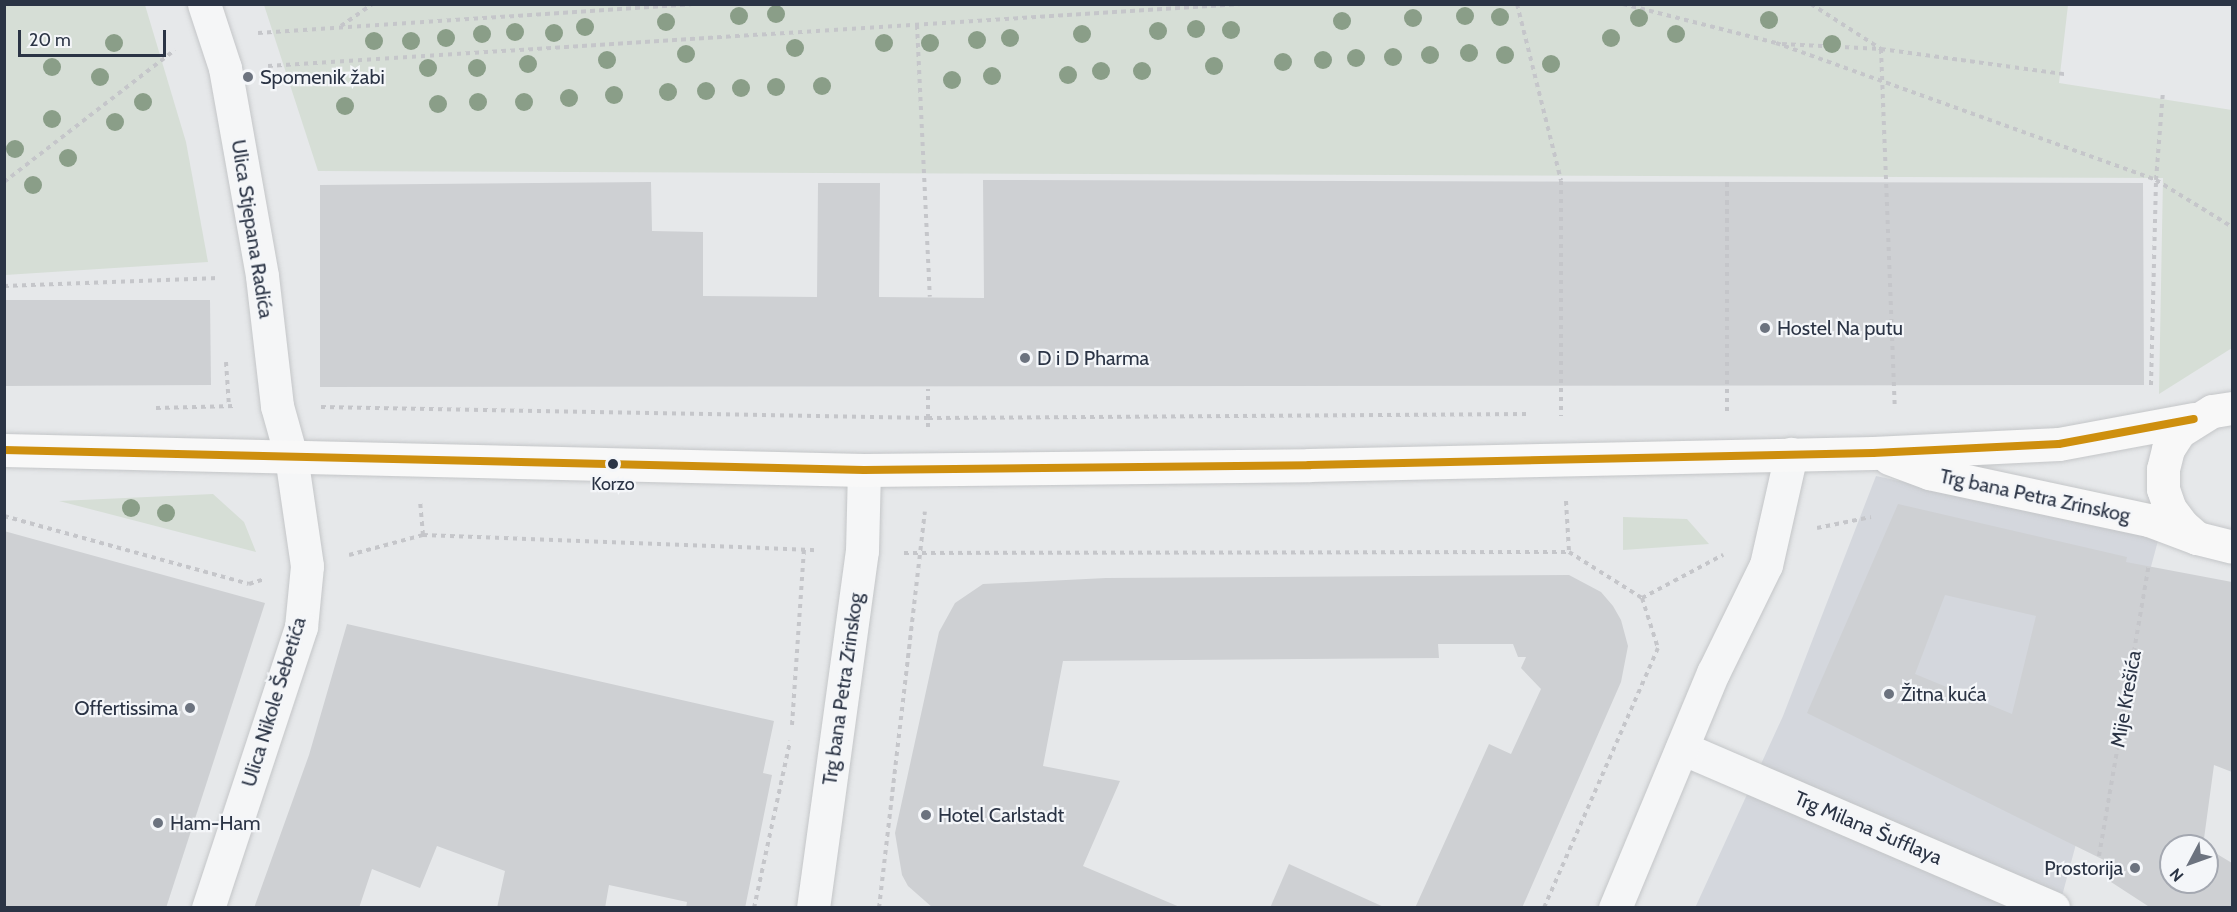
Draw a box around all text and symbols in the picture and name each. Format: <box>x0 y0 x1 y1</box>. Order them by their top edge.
scale bar <box>21 18 170 56</box>
text: 20 m <box>29 29 71 51</box>
place label: Spomenik žabi <box>260 65 385 89</box>
marker: Spomenik žabi <box>241 70 255 84</box>
street label: Ulica Stjepana Radića <box>226 138 278 320</box>
place label: Hostel Na putu <box>1777 316 1903 340</box>
marker: Hostel Na putu <box>1758 321 1772 335</box>
place label: D i D Pharma <box>1037 346 1149 370</box>
marker: D i D Pharma <box>1018 351 1032 365</box>
marker: Korzo <box>607 458 619 470</box>
street label: Trg bana Petra Zrinskog <box>1938 464 2132 528</box>
place label: Korzo <box>591 473 635 495</box>
street label: Trg bana Petra Zrinskog <box>818 591 868 787</box>
street label: Ulica Nikole Šebetića <box>237 614 311 790</box>
street label: Mije Krešića <box>2106 649 2146 749</box>
place label: Žitna kuća <box>1901 682 1986 706</box>
marker: Žitna kuća <box>1882 687 1896 701</box>
place label: Offertissima <box>74 696 178 720</box>
marker: Offertissima <box>183 701 197 715</box>
street label: Trg Milana Šufflaya <box>1790 786 1946 870</box>
place label: Hotel Carlstadt <box>938 803 1064 827</box>
marker: Hotel Carlstadt <box>919 808 933 822</box>
place label: Ham-Ham <box>170 811 261 835</box>
marker: Ham-Ham <box>151 816 165 830</box>
north arrow <box>2159 834 2219 894</box>
place label: Prostorija <box>2044 856 2123 880</box>
marker: Prostorija <box>2128 861 2142 875</box>
text: N <box>2166 864 2187 885</box>

